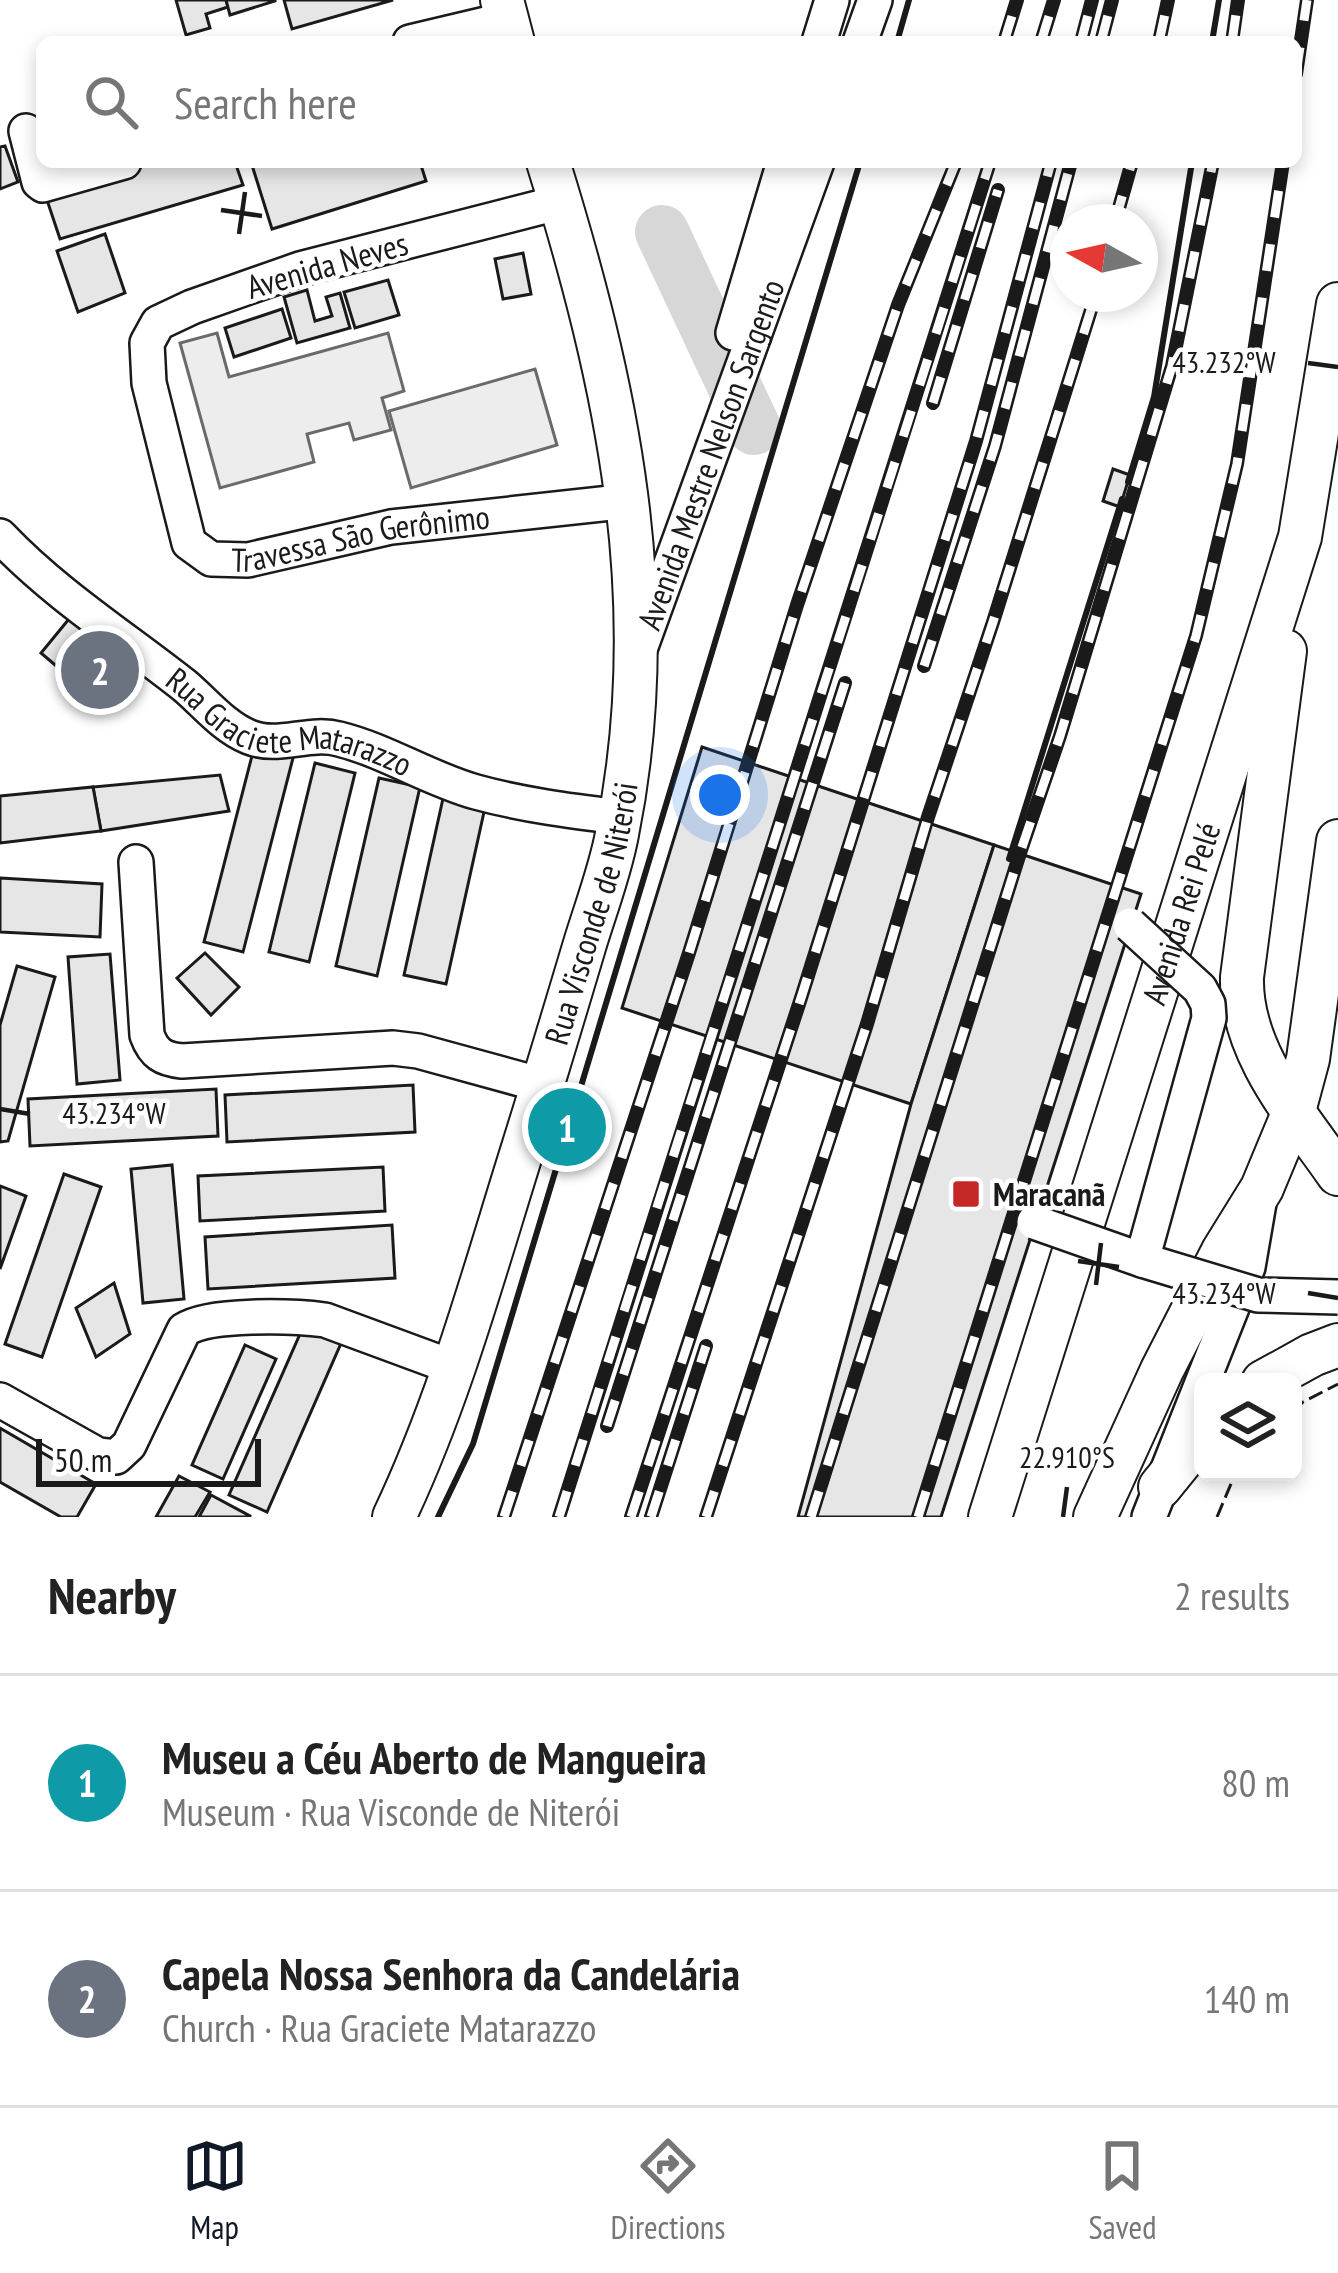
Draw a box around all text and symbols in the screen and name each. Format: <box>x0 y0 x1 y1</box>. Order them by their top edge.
search box <box>36 36 1302 168</box>
icon: search <box>78 69 144 135</box>
text: Search here <box>174 73 357 131</box>
north arrow <box>1050 204 1158 312</box>
street label: Avenida Neves <box>241 221 412 308</box>
street label: Avenida Mestre Nelson Sargento <box>627 273 794 635</box>
text: 43.232°W <box>1172 342 1276 381</box>
street label: Travessa São Gerônimo <box>231 494 492 581</box>
pin: 2 <box>61 625 139 715</box>
street label: Rua Graciete Matarazzo <box>158 658 419 785</box>
your location <box>690 765 750 825</box>
street label: Rua Visconde de Niterói <box>534 779 647 1050</box>
street label: Avenida Rei Pelé <box>1132 817 1229 1010</box>
pin: 1 <box>528 1082 606 1172</box>
text: 43.234°W <box>62 1093 166 1132</box>
place label: Maracanã <box>993 1172 1105 1215</box>
marker: Maracanã <box>950 1178 982 1210</box>
text: 43.234°W <box>1172 1273 1276 1312</box>
map controls <box>1194 1373 1302 1481</box>
button: layers <box>1194 1373 1302 1481</box>
scale bar <box>36 1433 261 1486</box>
text: 22.910°S <box>1019 1437 1115 1476</box>
text: 50 m <box>54 1438 112 1481</box>
text: Nearby <box>48 1562 176 1628</box>
text: 2 results <box>1174 1570 1290 1621</box>
text: Museu a Céu Aberto de Mangueira <box>162 1728 707 1786</box>
text: 1 <box>78 1757 96 1808</box>
text: 80 m <box>1221 1757 1290 1808</box>
text: Museum · Rua Visconde de Niterói <box>162 1786 620 1837</box>
text: Capela Nossa Senhora da Candelária <box>162 1944 740 2002</box>
text: 2 <box>78 1973 96 2024</box>
text: 140 m <box>1204 1973 1290 2024</box>
text: Church · Rua Graciete Matarazzo <box>162 2002 596 2053</box>
tab: Map <box>182 2133 248 2248</box>
tab: Directions <box>611 2133 725 2248</box>
tab: Saved <box>1088 2133 1156 2248</box>

